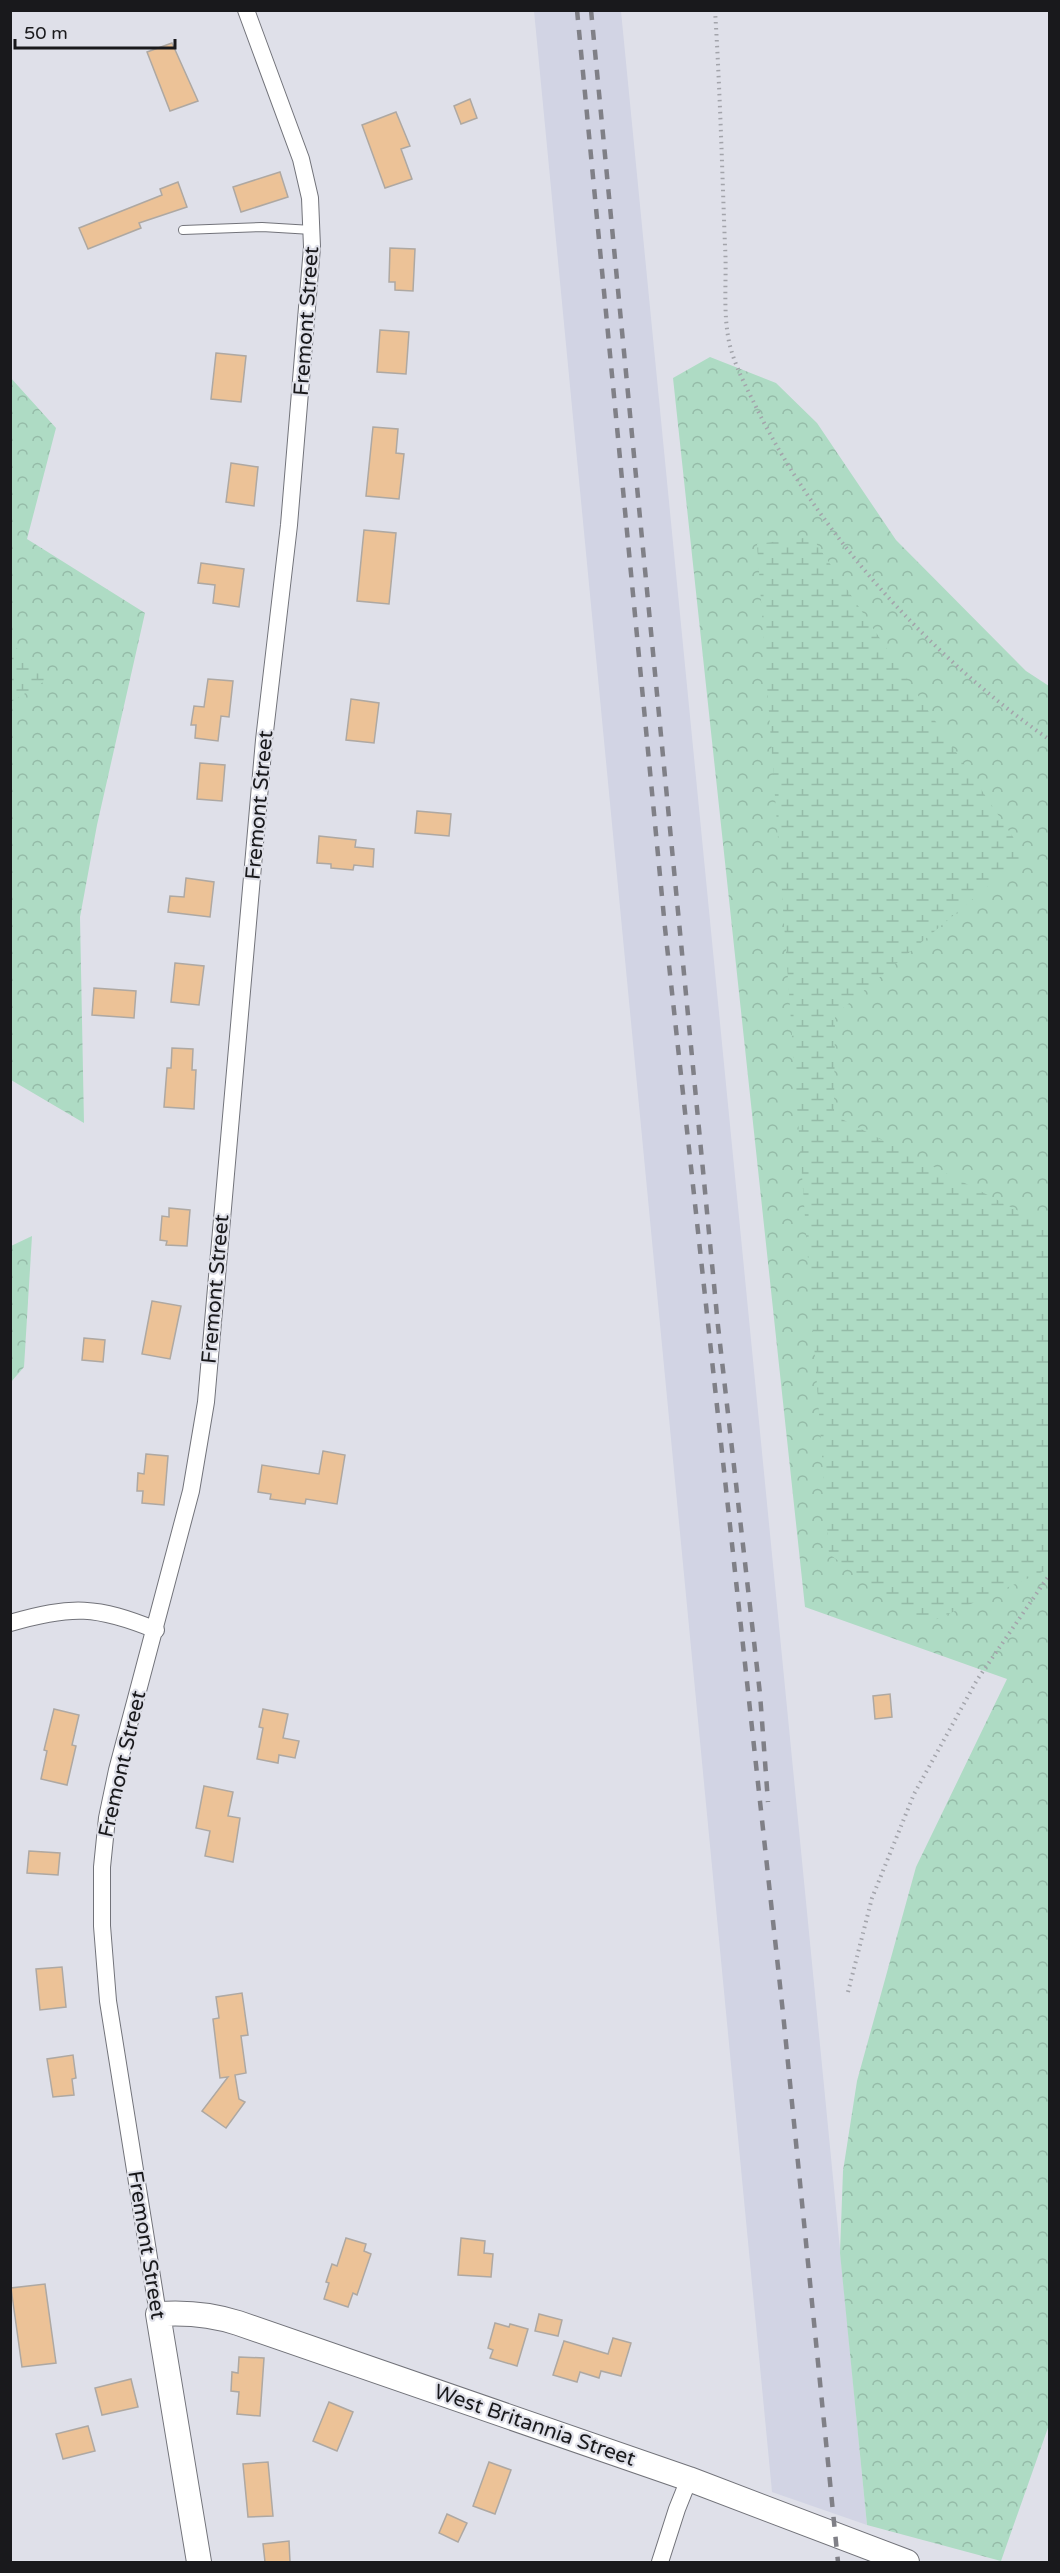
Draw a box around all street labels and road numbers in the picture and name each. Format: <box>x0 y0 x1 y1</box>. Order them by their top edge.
street label: Fremont Street <box>289 245 324 397</box>
street label: Fremont Street <box>241 729 278 881</box>
street label: Fremont Street <box>197 1213 234 1365</box>
street label: Fremont Street <box>93 1688 152 1840</box>
street label: Fremont Street <box>122 2169 171 2321</box>
street label: West Britannia Street <box>431 2379 639 2472</box>

